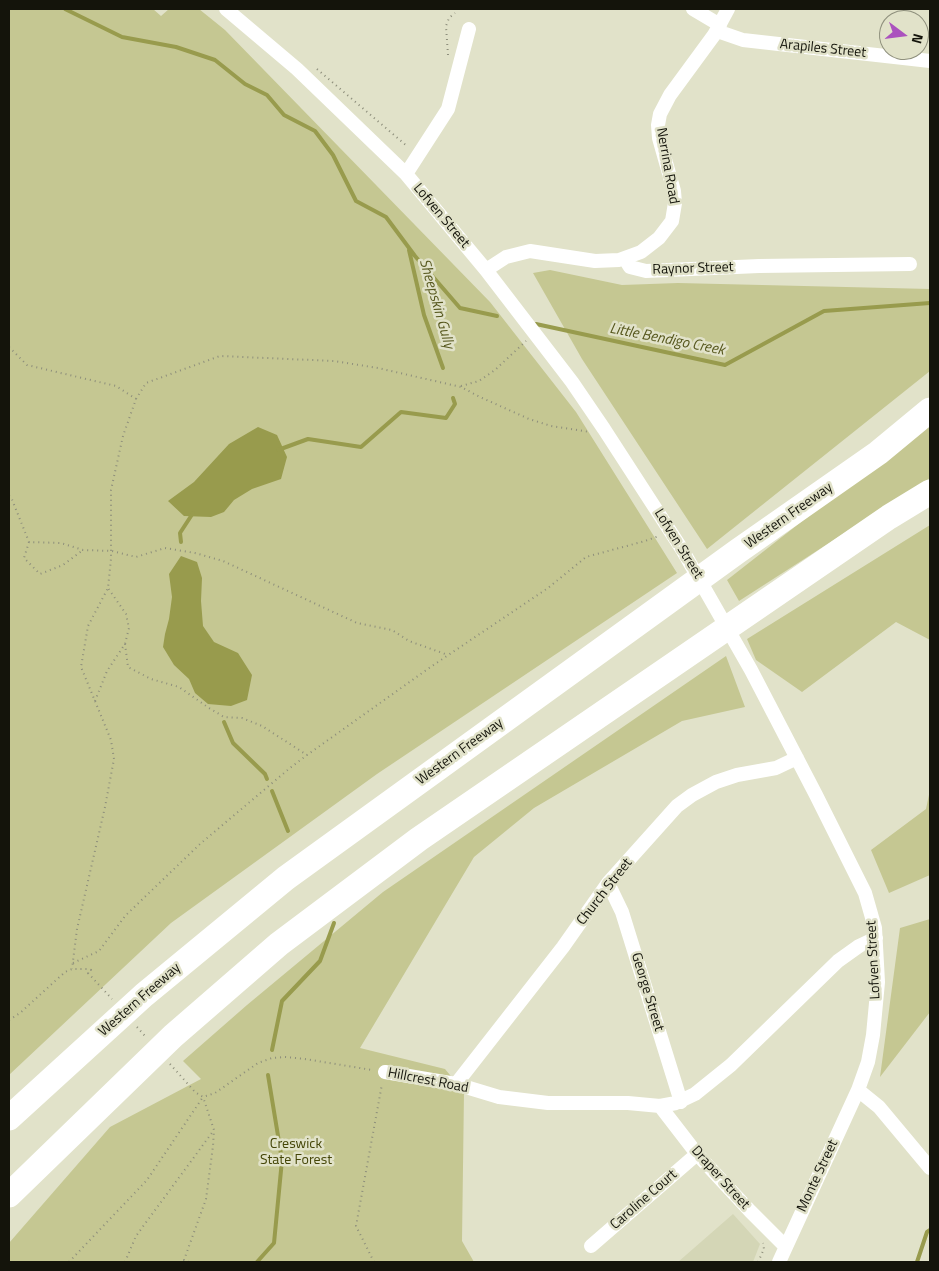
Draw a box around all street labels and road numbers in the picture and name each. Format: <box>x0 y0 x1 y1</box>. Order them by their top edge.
street label: Arapiles Street <box>779 36 867 62</box>
street label: Nerrina Road <box>652 127 682 205</box>
street label: Lofven Street <box>409 180 473 252</box>
street label: Raynor Street <box>652 259 734 279</box>
street label: Western Freeway <box>742 480 836 552</box>
street label: Lofven Street <box>650 506 706 582</box>
street label: Western Freeway <box>413 715 507 789</box>
street label: Church Street <box>574 855 636 929</box>
street label: Lofven Street <box>864 920 884 1000</box>
street label: George Street <box>627 951 667 1033</box>
street label: Western Freeway <box>96 960 184 1040</box>
street label: Hillcrest Road <box>386 1065 470 1097</box>
street label: Monte Street <box>794 1137 842 1215</box>
street label: Draper Street <box>687 1143 753 1213</box>
street label: Caroline Court <box>607 1167 681 1233</box>

